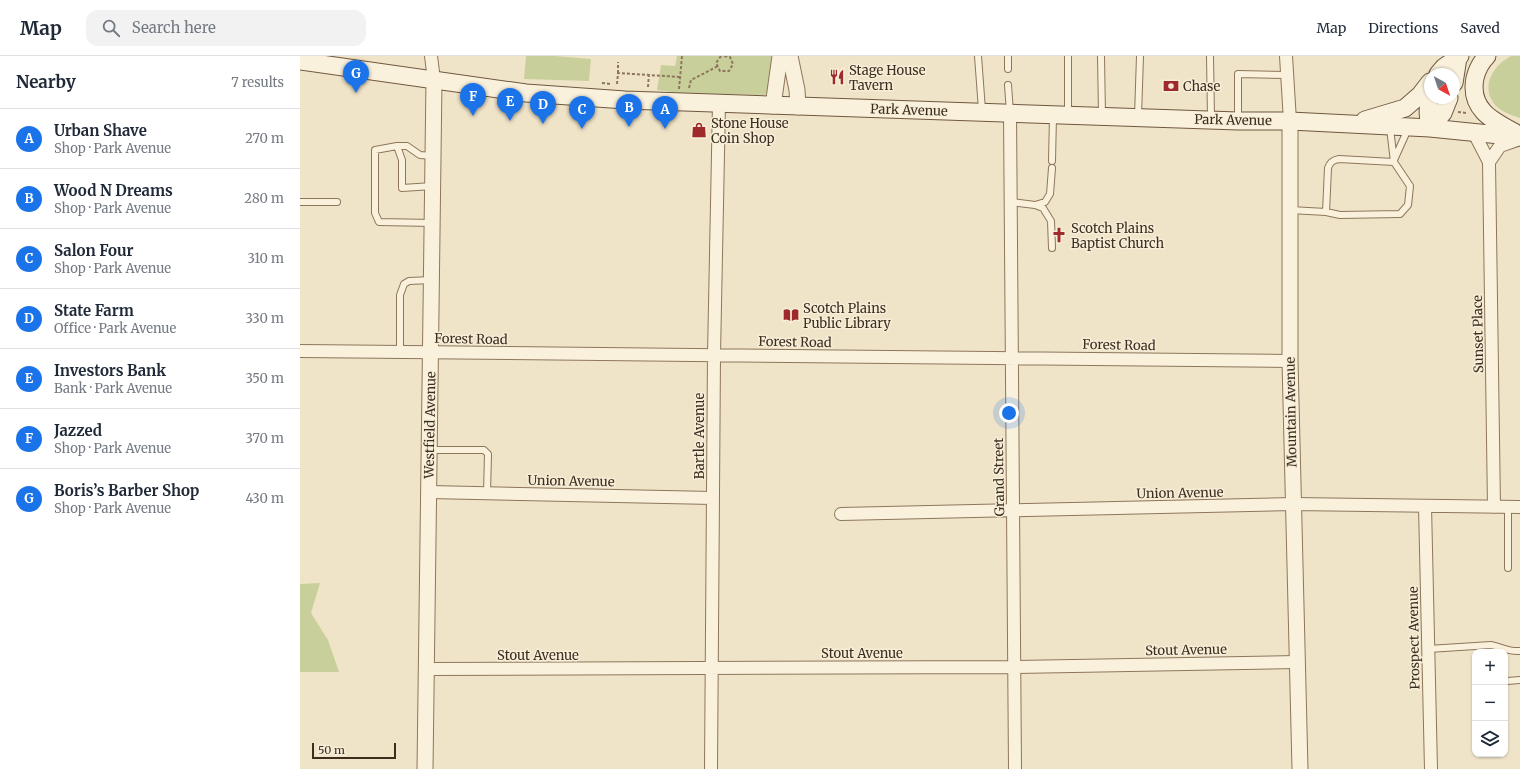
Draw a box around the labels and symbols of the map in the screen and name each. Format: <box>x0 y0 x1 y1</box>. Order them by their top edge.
pin: G <box>343 60 369 93</box>
place label: Stage House Tavern <box>849 62 926 94</box>
restaurant icon: Stage House Tavern <box>828 68 846 86</box>
north arrow <box>1424 68 1460 104</box>
bank icon: Chase <box>1162 77 1180 95</box>
place label: Chase <box>1183 78 1221 95</box>
pin: F <box>460 83 486 116</box>
pin: E <box>497 88 523 121</box>
pin: D <box>530 91 556 124</box>
pin: B <box>616 94 642 127</box>
pin: C <box>569 96 595 129</box>
pin: A <box>652 96 678 129</box>
street label: Park Avenue <box>870 100 948 120</box>
street label: Park Avenue <box>1194 111 1272 129</box>
place label: Stone House Coin Shop <box>711 115 789 147</box>
shop icon: Stone House Coin Shop <box>690 121 708 139</box>
place label: Scotch Plains Baptist Church <box>1071 220 1164 252</box>
church icon: Scotch Plains Baptist Church <box>1050 226 1068 244</box>
street label: Sunset Place <box>1469 295 1487 373</box>
place label: Scotch Plains Public Library <box>803 300 891 332</box>
library icon: Scotch Plains Public Library <box>782 306 800 324</box>
street label: Forest Road <box>434 330 508 348</box>
street label: Forest Road <box>758 333 832 351</box>
street label: Forest Road <box>1082 336 1156 354</box>
street label: Mountain Avenue <box>1282 356 1300 467</box>
street label: Westfield Avenue <box>421 371 439 480</box>
street label: Bartle Avenue <box>691 393 708 479</box>
your location <box>999 403 1019 423</box>
street label: Grand Street <box>990 438 1008 516</box>
street label: Union Avenue <box>527 472 615 490</box>
street label: Union Avenue <box>1136 484 1224 502</box>
street label: Prospect Avenue <box>1405 586 1423 690</box>
street label: Stout Avenue <box>1145 641 1227 659</box>
street label: Stout Avenue <box>821 645 903 662</box>
street label: Stout Avenue <box>497 647 579 664</box>
scale bar <box>312 741 396 760</box>

